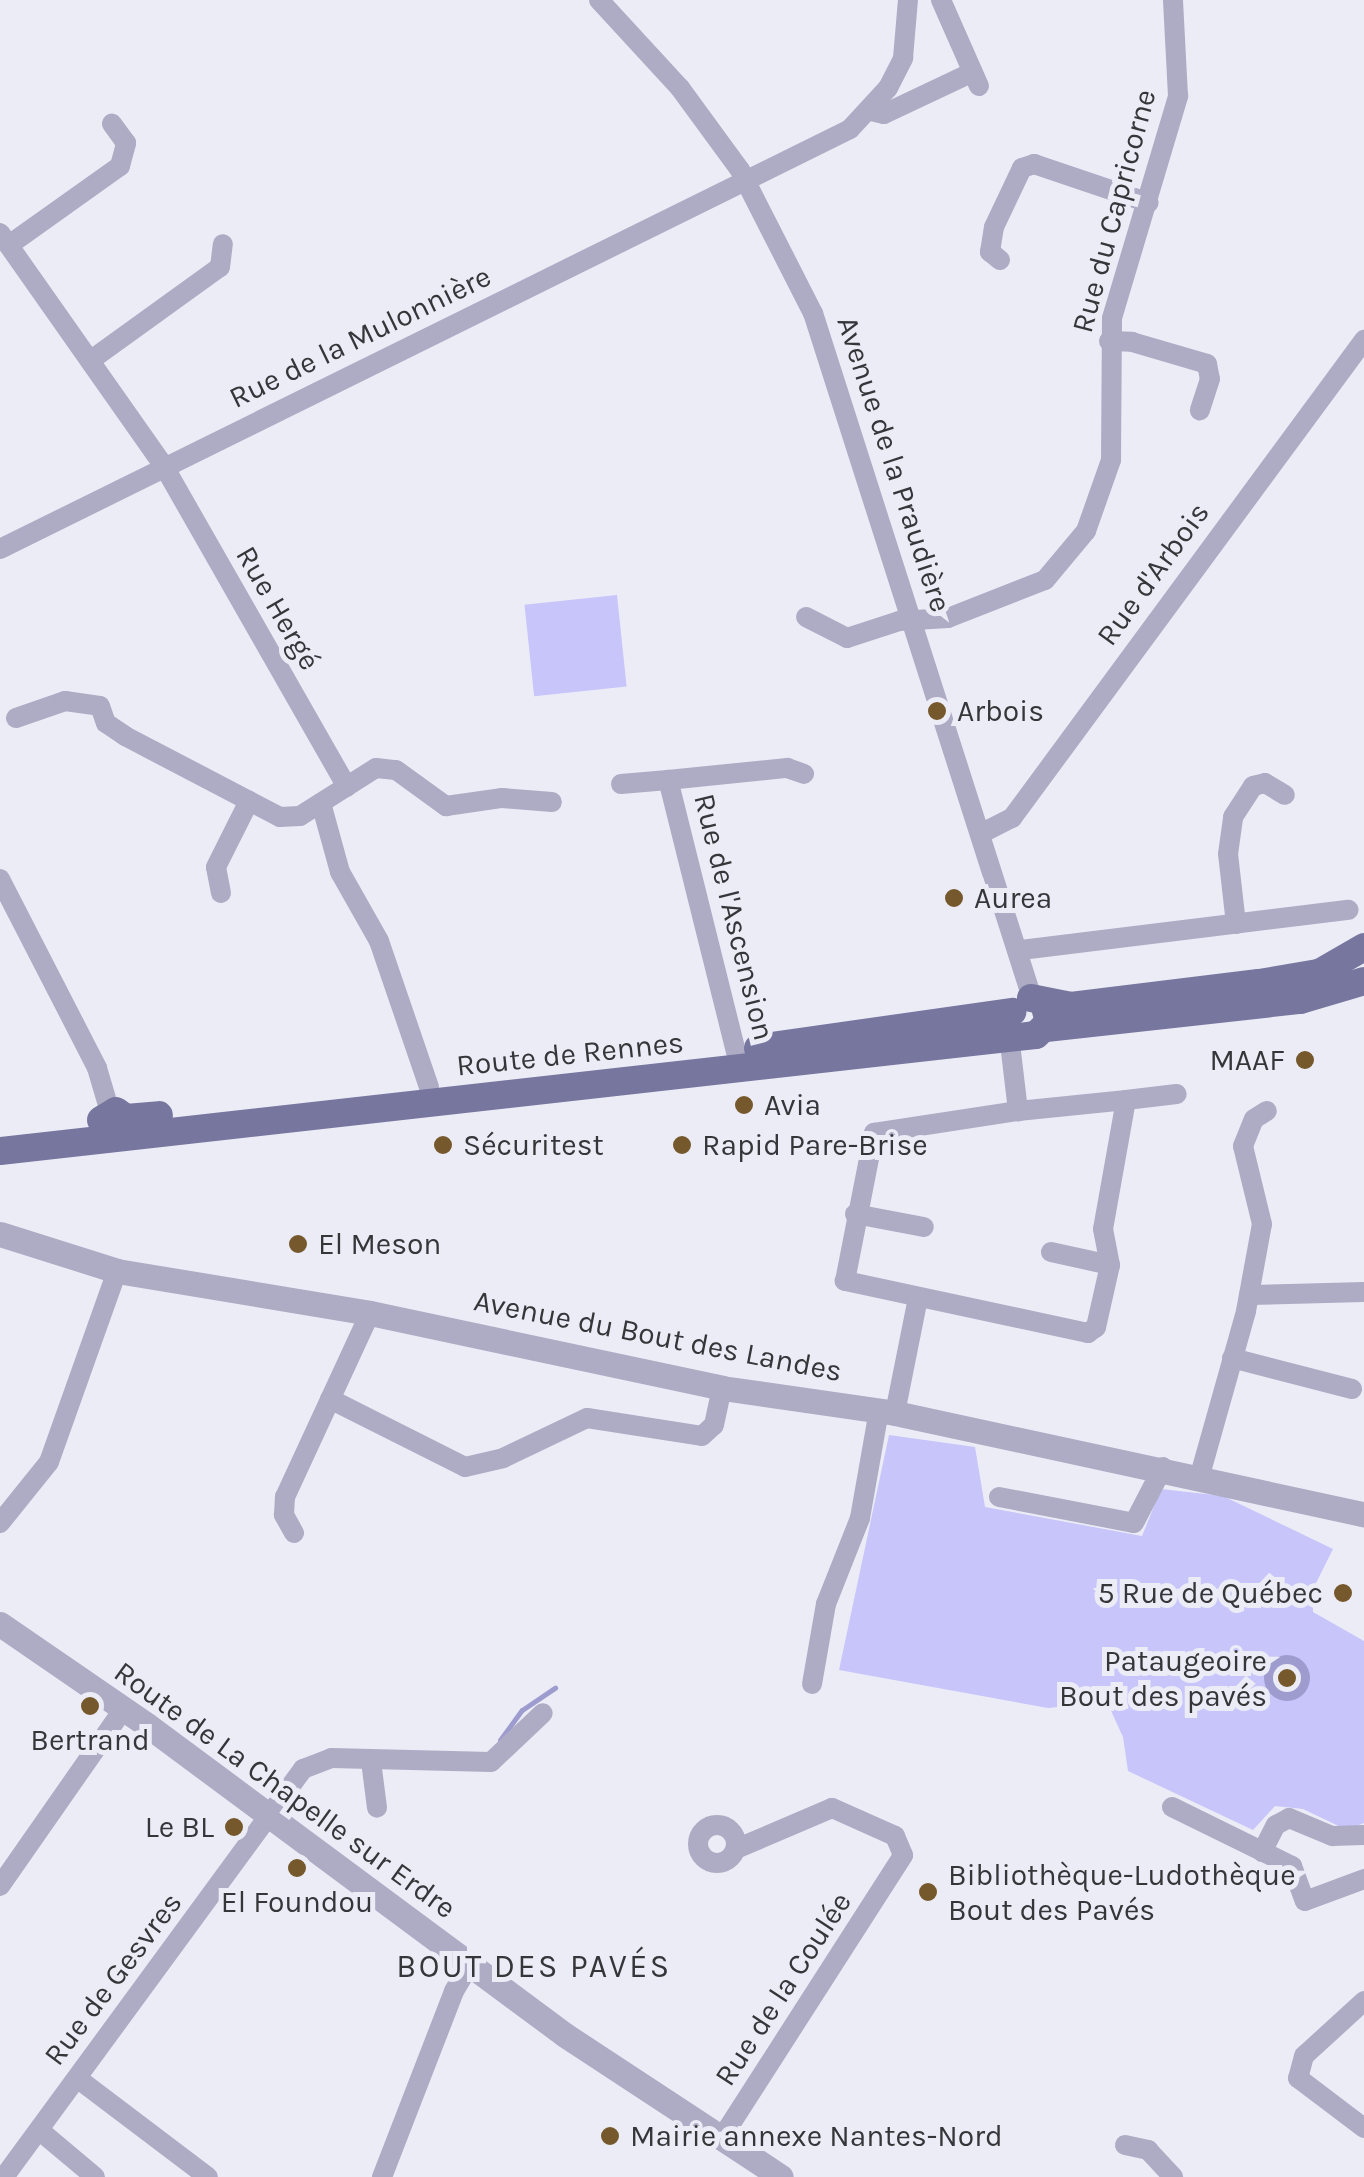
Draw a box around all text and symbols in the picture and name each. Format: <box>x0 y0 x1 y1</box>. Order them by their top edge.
street label: Rue du Capricorne <box>1064 85 1164 337</box>
street label: Rue de la Mulonnière <box>223 258 497 416</box>
street label: Avenue de la Praudière <box>829 312 959 616</box>
street label: Rue d'Arbois <box>1089 496 1217 652</box>
street label: Rue Hergé <box>228 540 328 676</box>
place label: Arbois <box>957 693 1044 729</box>
marker: Arbois <box>926 700 948 722</box>
street label: Rue de l'Ascension <box>686 790 782 1044</box>
place label: Aurea <box>974 880 1052 916</box>
marker: Aurea <box>943 887 965 909</box>
street label: Route de Rennes <box>455 1024 685 1084</box>
place label: MAAF <box>1209 1042 1285 1078</box>
marker: MAAF <box>1294 1049 1316 1071</box>
place label: Avia <box>764 1087 821 1123</box>
marker: Avia <box>733 1094 755 1116</box>
place label: Sécuritest <box>463 1127 604 1163</box>
place label: Rapid Pare-Brise <box>702 1127 928 1163</box>
marker: Sécuritest <box>432 1134 454 1156</box>
marker: Rapid Pare-Brise <box>671 1134 693 1156</box>
place label: El Meson <box>318 1226 441 1262</box>
marker: El Meson <box>287 1233 309 1255</box>
street label: Avenue du Bout des Landes <box>471 1283 845 1389</box>
place label: 5 Rue de Québec <box>1098 1575 1323 1611</box>
marker: 5 Rue de Québec <box>1332 1582 1354 1604</box>
place label: Pataugeoire Bout des pavés <box>1059 1643 1267 1714</box>
street label: Route de La Chapelle sur Erdre <box>107 1654 463 1926</box>
marker: Pataugeoire Bout des pavés <box>1276 1667 1298 1689</box>
marker: Bertrand <box>79 1695 101 1717</box>
place label: Bertrand <box>30 1722 150 1758</box>
place label: Le BL <box>145 1809 214 1845</box>
marker: Le BL <box>223 1816 245 1838</box>
marker: El Foundou <box>286 1857 308 1879</box>
place label: Bibliothèque-Ludothèque Bout des Pavés <box>948 1857 1296 1928</box>
marker: Bibliothèque-Ludothèque Bout des Pavés <box>917 1881 939 1903</box>
place label: El Foundou <box>221 1884 373 1920</box>
street label: Rue de la Coulée <box>707 1885 859 2093</box>
street label: Rue de Gesvres <box>36 1886 190 2072</box>
district label: BOUT DES PAVÉS <box>396 1948 672 1986</box>
place label: Mairie annexe Nantes-Nord <box>630 2118 1003 2154</box>
marker: Mairie annexe Nantes-Nord <box>599 2125 621 2147</box>

